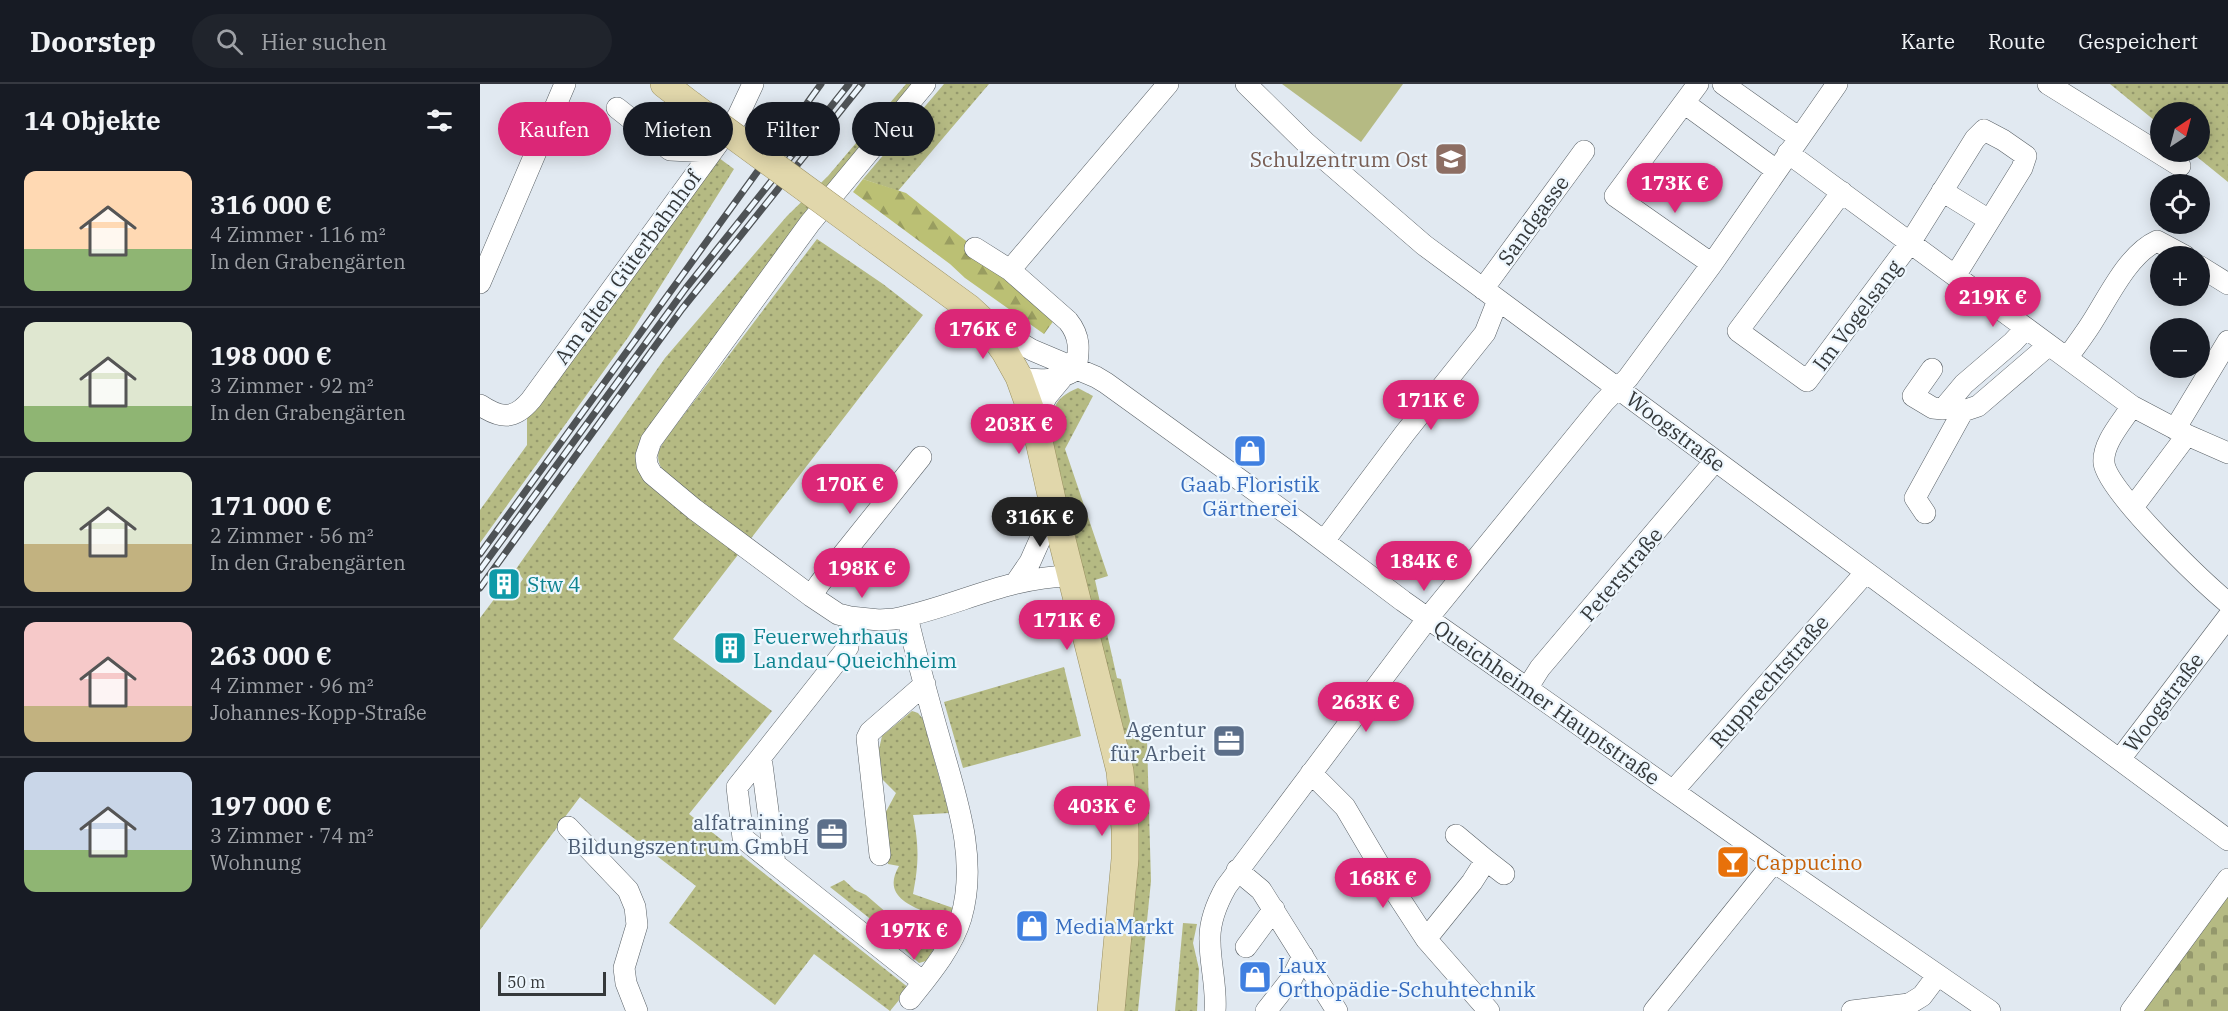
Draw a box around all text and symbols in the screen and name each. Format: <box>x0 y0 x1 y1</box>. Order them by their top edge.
search box <box>192 14 612 68</box>
text: Doorstep <box>30 23 156 60</box>
icon: search <box>213 25 246 58</box>
text: Hier suchen <box>261 27 387 56</box>
text: Karte <box>1901 27 1955 55</box>
text: Route <box>1988 27 2045 55</box>
text: Gespeichert <box>2078 27 2198 55</box>
chip: Kaufen <box>498 102 611 156</box>
chip: Mieten <box>623 102 733 156</box>
chip: Filter <box>745 102 840 156</box>
chip: Neu <box>852 102 935 156</box>
north arrow <box>2150 102 2210 162</box>
map controls <box>2150 102 2210 378</box>
text: 14 Objekte <box>24 103 161 137</box>
icon: filters <box>423 104 456 137</box>
school or university icon: Schulzentrum Ost <box>1433 141 1469 177</box>
place label: Schulzentrum Ost <box>1250 145 1428 173</box>
street label: Am alten Güterbahnhof <box>547 163 708 369</box>
pin: 173K € <box>1626 163 1724 214</box>
text: 173K € <box>1641 169 1709 196</box>
street label: Sandgasse <box>1491 170 1575 270</box>
button: locate <box>2150 174 2210 234</box>
text: 316 000 € <box>210 187 332 221</box>
icon: home <box>72 195 144 267</box>
text: 4 Zimmer · 116 m² <box>210 221 386 248</box>
button: + <box>2150 246 2210 306</box>
text: In den Grabengärten <box>210 248 406 275</box>
street label: Im Vogelsang <box>1806 253 1908 376</box>
pin: 219K € <box>1944 277 2042 328</box>
text: 219K € <box>1959 283 2027 310</box>
pin: 176K € <box>934 309 1032 360</box>
text: 176K € <box>949 315 1017 342</box>
button: − <box>2150 318 2210 378</box>
text: 198 000 € <box>210 338 332 372</box>
icon: home <box>72 346 144 418</box>
text: 3 Zimmer · 92 m² <box>210 372 374 399</box>
pin: 171K € <box>1382 380 1480 431</box>
street label: Woogstraße <box>1621 384 1731 478</box>
text: 171K € <box>1397 386 1465 413</box>
text: In den Grabengärten <box>210 399 406 426</box>
pin: 203K € <box>970 404 1068 455</box>
text: 203K € <box>985 410 1053 437</box>
shop icon: Gaab Floristik Gärtnerei <box>1232 433 1268 469</box>
pin: 170K € <box>801 464 899 515</box>
text: 170K € <box>816 470 884 497</box>
place label: Gaab Floristik Gärtnerei <box>1180 470 1320 522</box>
text: 171 000 € <box>210 488 332 522</box>
icon: home <box>72 496 144 568</box>
pin: 316K € <box>991 497 1089 548</box>
text: 316K € <box>1006 503 1074 530</box>
street label: Peterstraße <box>1573 521 1669 627</box>
text: 2 Zimmer · 56 m² <box>210 522 374 549</box>
pin: 184K € <box>1375 541 1473 592</box>
text: 184K € <box>1390 547 1458 574</box>
pin: 198K € <box>813 548 911 599</box>
text: In den Grabengärten <box>210 549 406 576</box>
text: 198K € <box>828 554 896 581</box>
building icon: Stw 4 <box>486 566 522 602</box>
place label: Stw 4 <box>527 570 581 598</box>
pin: 171K € <box>1018 600 1116 651</box>
text: 171K € <box>1033 606 1101 633</box>
street label: Rupprechtstraße <box>1703 609 1835 753</box>
street label: Queichheimer Hauptstraße <box>1428 613 1666 791</box>
place label: Feuerwehrhaus Landau-Queichheim <box>753 622 957 674</box>
building icon: Feuerwehrhaus Landau-Queichheim <box>712 630 748 666</box>
text: 263 000 € <box>210 638 332 672</box>
icon: home <box>72 646 144 718</box>
street label: Woogstraße <box>2116 647 2210 757</box>
text: 4 Zimmer · 96 m² <box>210 672 374 699</box>
pin: 263K € <box>1317 682 1415 733</box>
text: 263K € <box>1332 688 1400 715</box>
text: Johannes-Kopp-Straße <box>210 699 427 726</box>
place label: Agentur für Arbeit <box>1110 715 1207 767</box>
office icon: Agentur für Arbeit <box>1211 723 1247 759</box>
pin: 403K € <box>1053 786 1151 837</box>
text: 197 000 € <box>210 788 332 822</box>
text: 403K € <box>1068 792 1136 819</box>
icon: home <box>72 796 144 868</box>
place label: alfatraining Bildungszentrum GmbH <box>567 808 810 860</box>
office icon: alfatraining Bildungszentrum GmbH <box>814 816 850 852</box>
text: 3 Zimmer · 74 m² <box>210 822 374 849</box>
bar icon: Cappucino <box>1715 844 1751 880</box>
place label: Cappucino <box>1756 848 1862 876</box>
text: Wohnung <box>210 849 301 876</box>
pin: 168K € <box>1334 858 1432 909</box>
text: 168K € <box>1349 864 1417 891</box>
shop icon: MediaMarkt <box>1014 908 1050 944</box>
pin: 197K € <box>865 910 963 961</box>
place label: MediaMarkt <box>1055 912 1174 940</box>
text: 197K € <box>880 916 948 943</box>
place label: Laux Orthopädie-Schuhtechnik <box>1278 951 1536 1003</box>
shop icon: Laux Orthopädie-Schuhtechnik <box>1237 959 1273 995</box>
scale bar <box>498 969 606 996</box>
text: 50 m <box>507 972 545 992</box>

